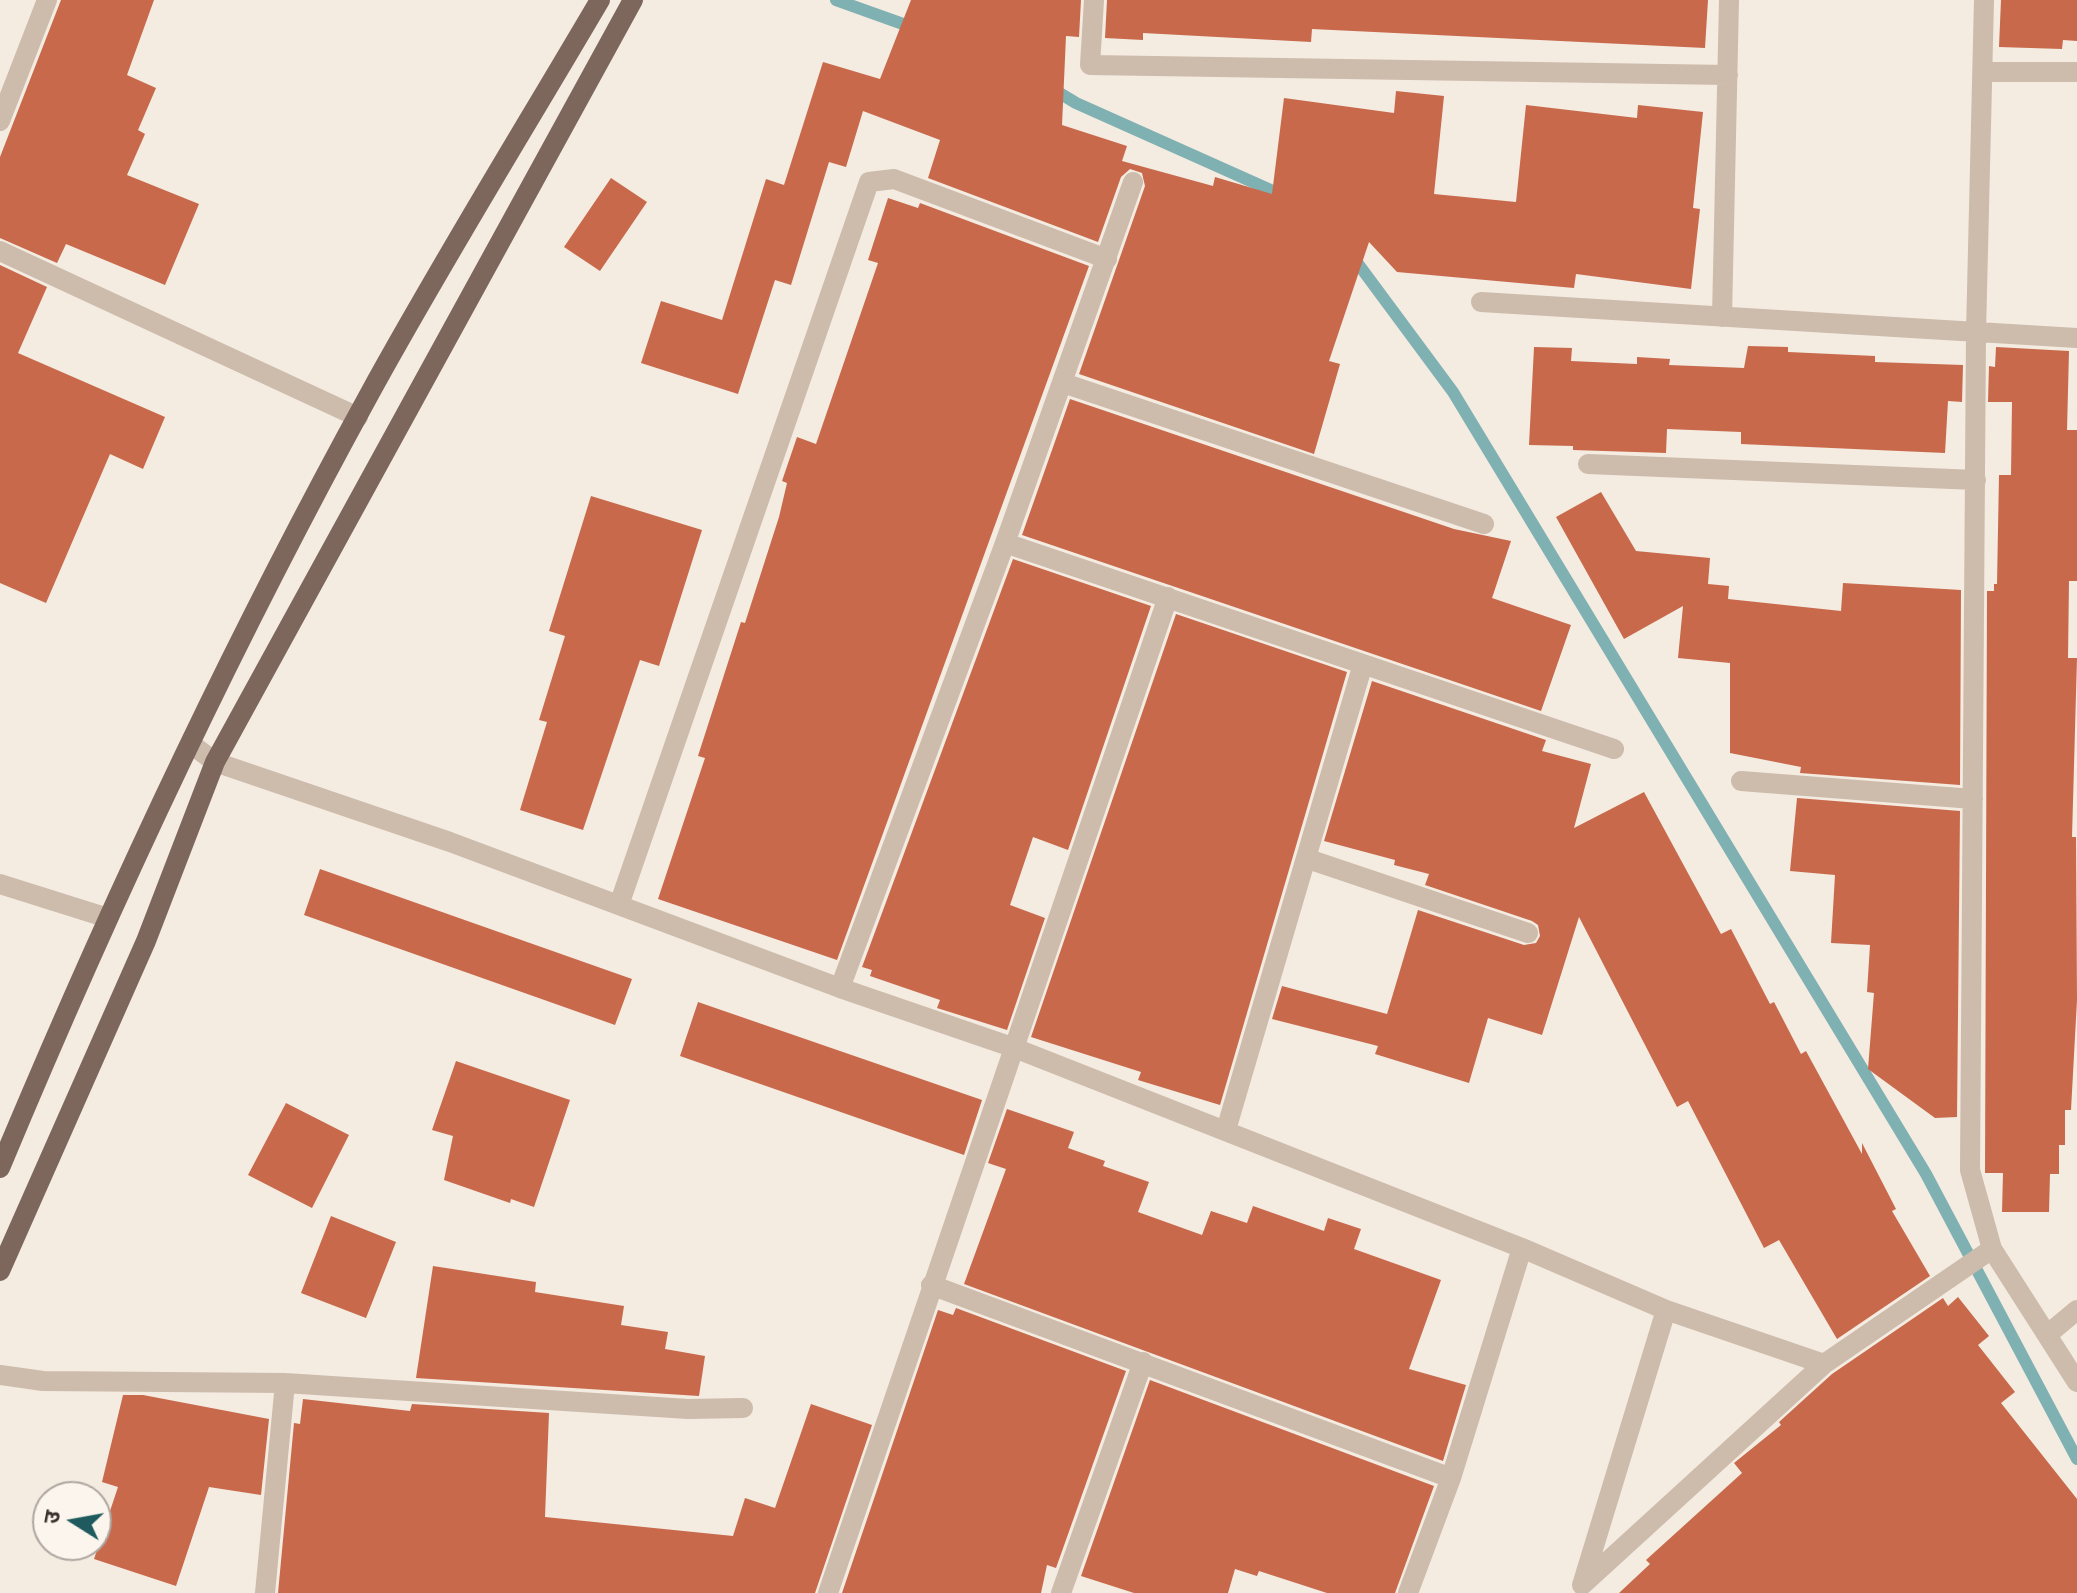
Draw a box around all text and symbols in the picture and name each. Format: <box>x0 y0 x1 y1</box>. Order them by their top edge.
north arrow <box>32 1481 112 1561</box>
text: उ <box>34 1508 66 1526</box>

